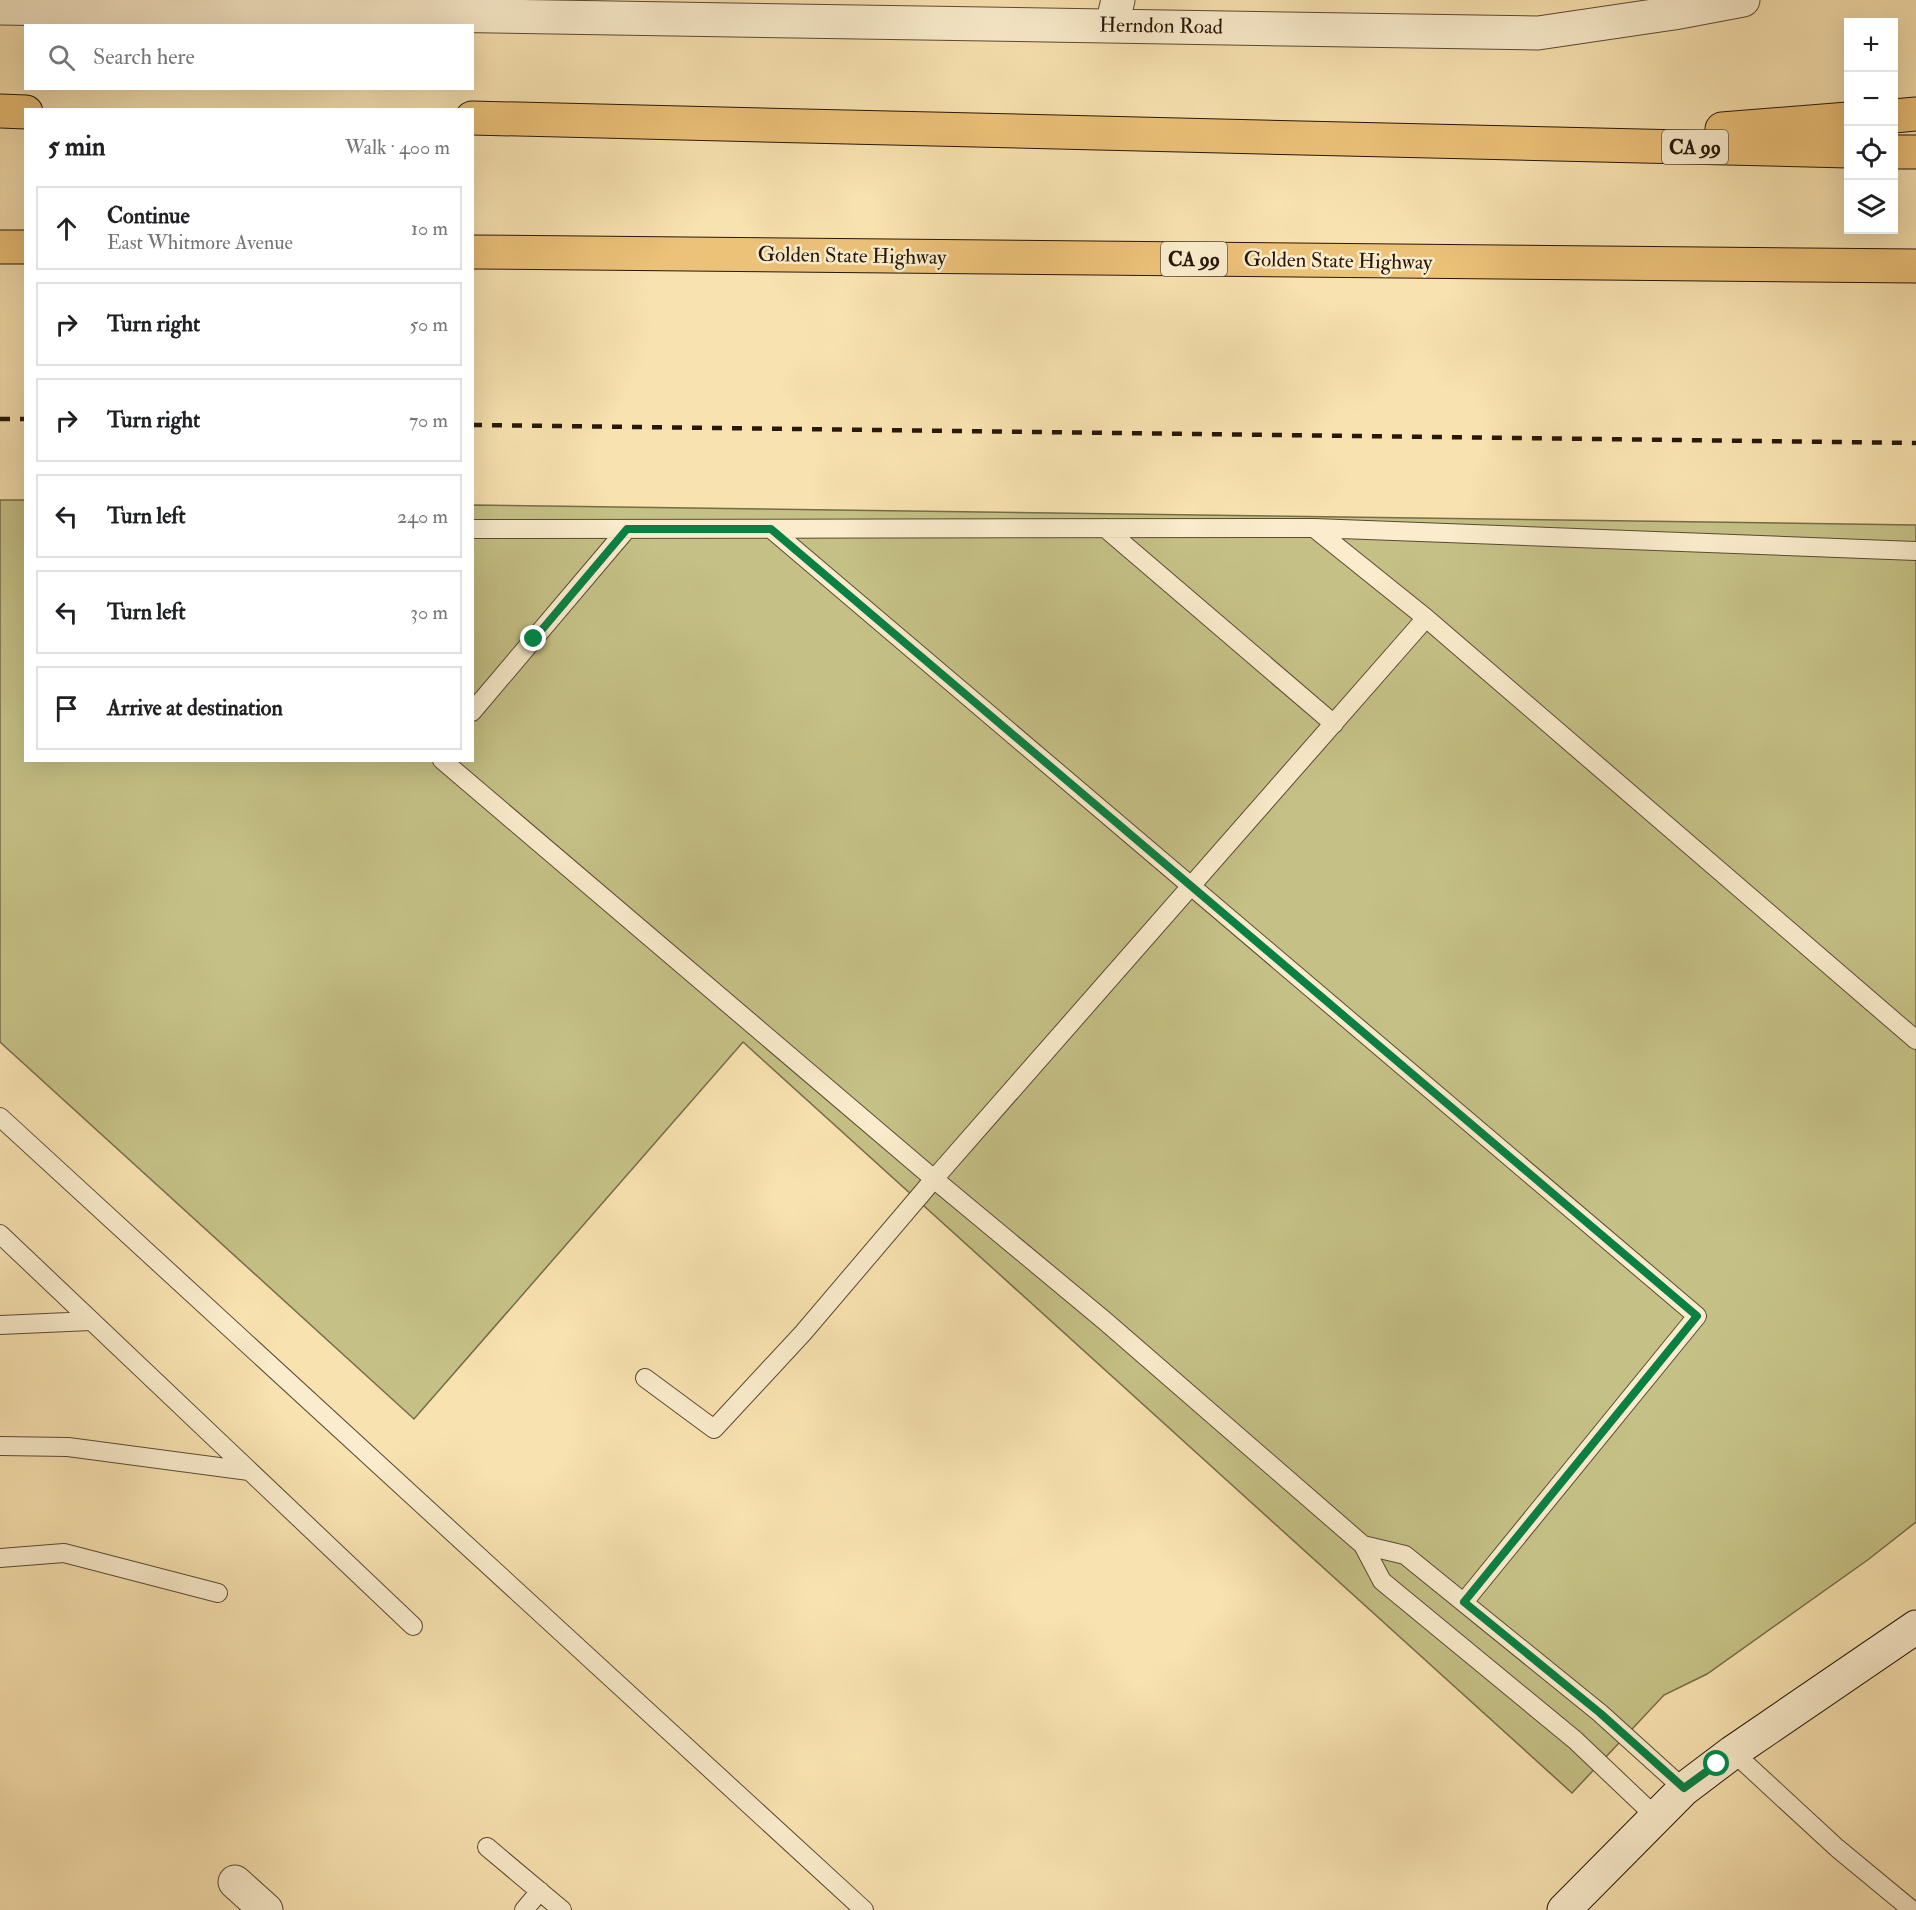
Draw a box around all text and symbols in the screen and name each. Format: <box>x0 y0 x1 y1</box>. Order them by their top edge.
street label: Herndon Road <box>1099 11 1224 41</box>
map controls <box>1844 18 1898 234</box>
button: + <box>1844 18 1898 72</box>
search box <box>24 24 474 90</box>
icon: search <box>45 41 78 74</box>
text: Search here <box>93 43 195 71</box>
button: − <box>1844 72 1898 126</box>
button: locate <box>1844 126 1898 180</box>
road number: CA 99 <box>1662 130 1728 164</box>
text: 5 min <box>48 131 105 163</box>
text: Walk · 400 m <box>345 135 450 160</box>
button: layers <box>1844 180 1898 234</box>
text: Continue <box>107 202 190 230</box>
icon: ahead <box>50 212 83 245</box>
text: 10 m <box>411 216 448 241</box>
text: East Whitmore Avenue <box>107 230 293 255</box>
street label: Golden State Highway <box>757 241 947 271</box>
road number: CA 99 <box>1161 242 1227 276</box>
street label: Golden State Highway <box>1243 246 1433 276</box>
icon: right <box>50 308 83 341</box>
text: Turn right <box>107 310 200 338</box>
text: 50 m <box>409 312 448 337</box>
icon: right <box>50 404 83 437</box>
text: Turn right <box>107 406 200 434</box>
text: 70 m <box>409 408 448 433</box>
icon: left <box>50 500 83 533</box>
text: Turn left <box>107 502 186 530</box>
text: 240 m <box>397 504 448 529</box>
icon: left <box>50 596 83 629</box>
text: Turn left <box>107 598 186 626</box>
text: 30 m <box>410 600 448 625</box>
route end <box>520 625 546 651</box>
icon: arrive <box>50 692 83 725</box>
text: Arrive at destination <box>107 694 283 722</box>
route start <box>1703 1750 1729 1776</box>

